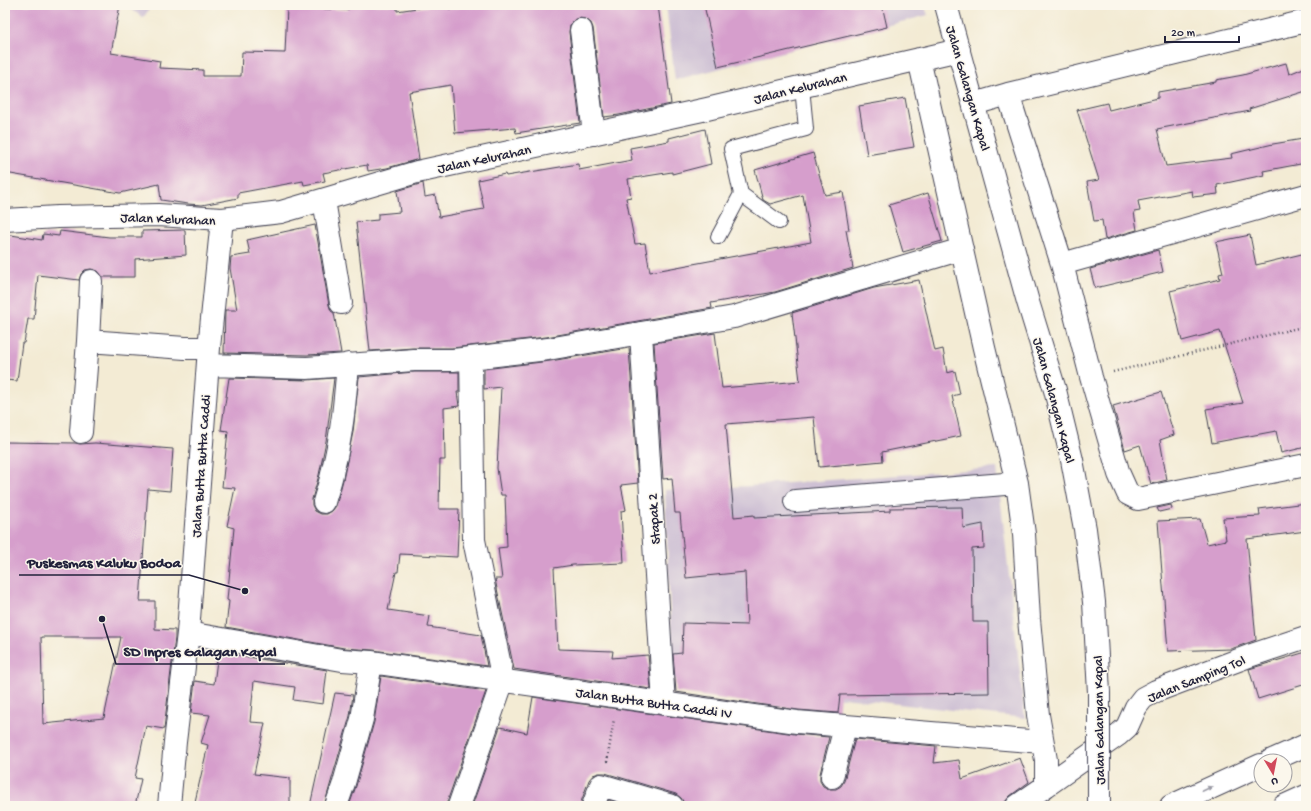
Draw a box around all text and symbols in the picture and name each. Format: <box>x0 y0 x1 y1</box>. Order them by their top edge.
scale bar <box>1165 18 1239 44</box>
street label: Jalan Galangan Kapal <box>941 24 993 153</box>
text: 20 m <box>1171 27 1196 41</box>
street label: Jalan Kelurahan <box>752 70 849 109</box>
street label: Jalan Kelurahan <box>436 142 533 179</box>
street label: Jalan Kelurahan <box>120 210 216 231</box>
street label: Jalan Galangan Kapal <box>1028 336 1077 465</box>
street label: Jalan Butta Butta Caddi <box>189 394 216 538</box>
street label: Stapak 2 <box>645 493 666 545</box>
callout: Puskesmas Kaluku Bodoa <box>19 548 189 575</box>
text: Puskesmas Kaluku Bodoa <box>26 555 181 573</box>
callout: SD Inpres Galagan Kapal <box>116 637 285 664</box>
text: SD Inpres Galagan Kapal <box>123 644 277 662</box>
street label: Jalan Samping Tol <box>1146 653 1248 708</box>
street label: Jalan Galangan Kapal <box>1091 655 1110 785</box>
street label: Jalan Butta Butta Caddi IV <box>574 685 733 724</box>
north arrow <box>1253 753 1293 793</box>
text: U <box>1270 774 1279 787</box>
one-way arrow <box>1201 786 1213 792</box>

